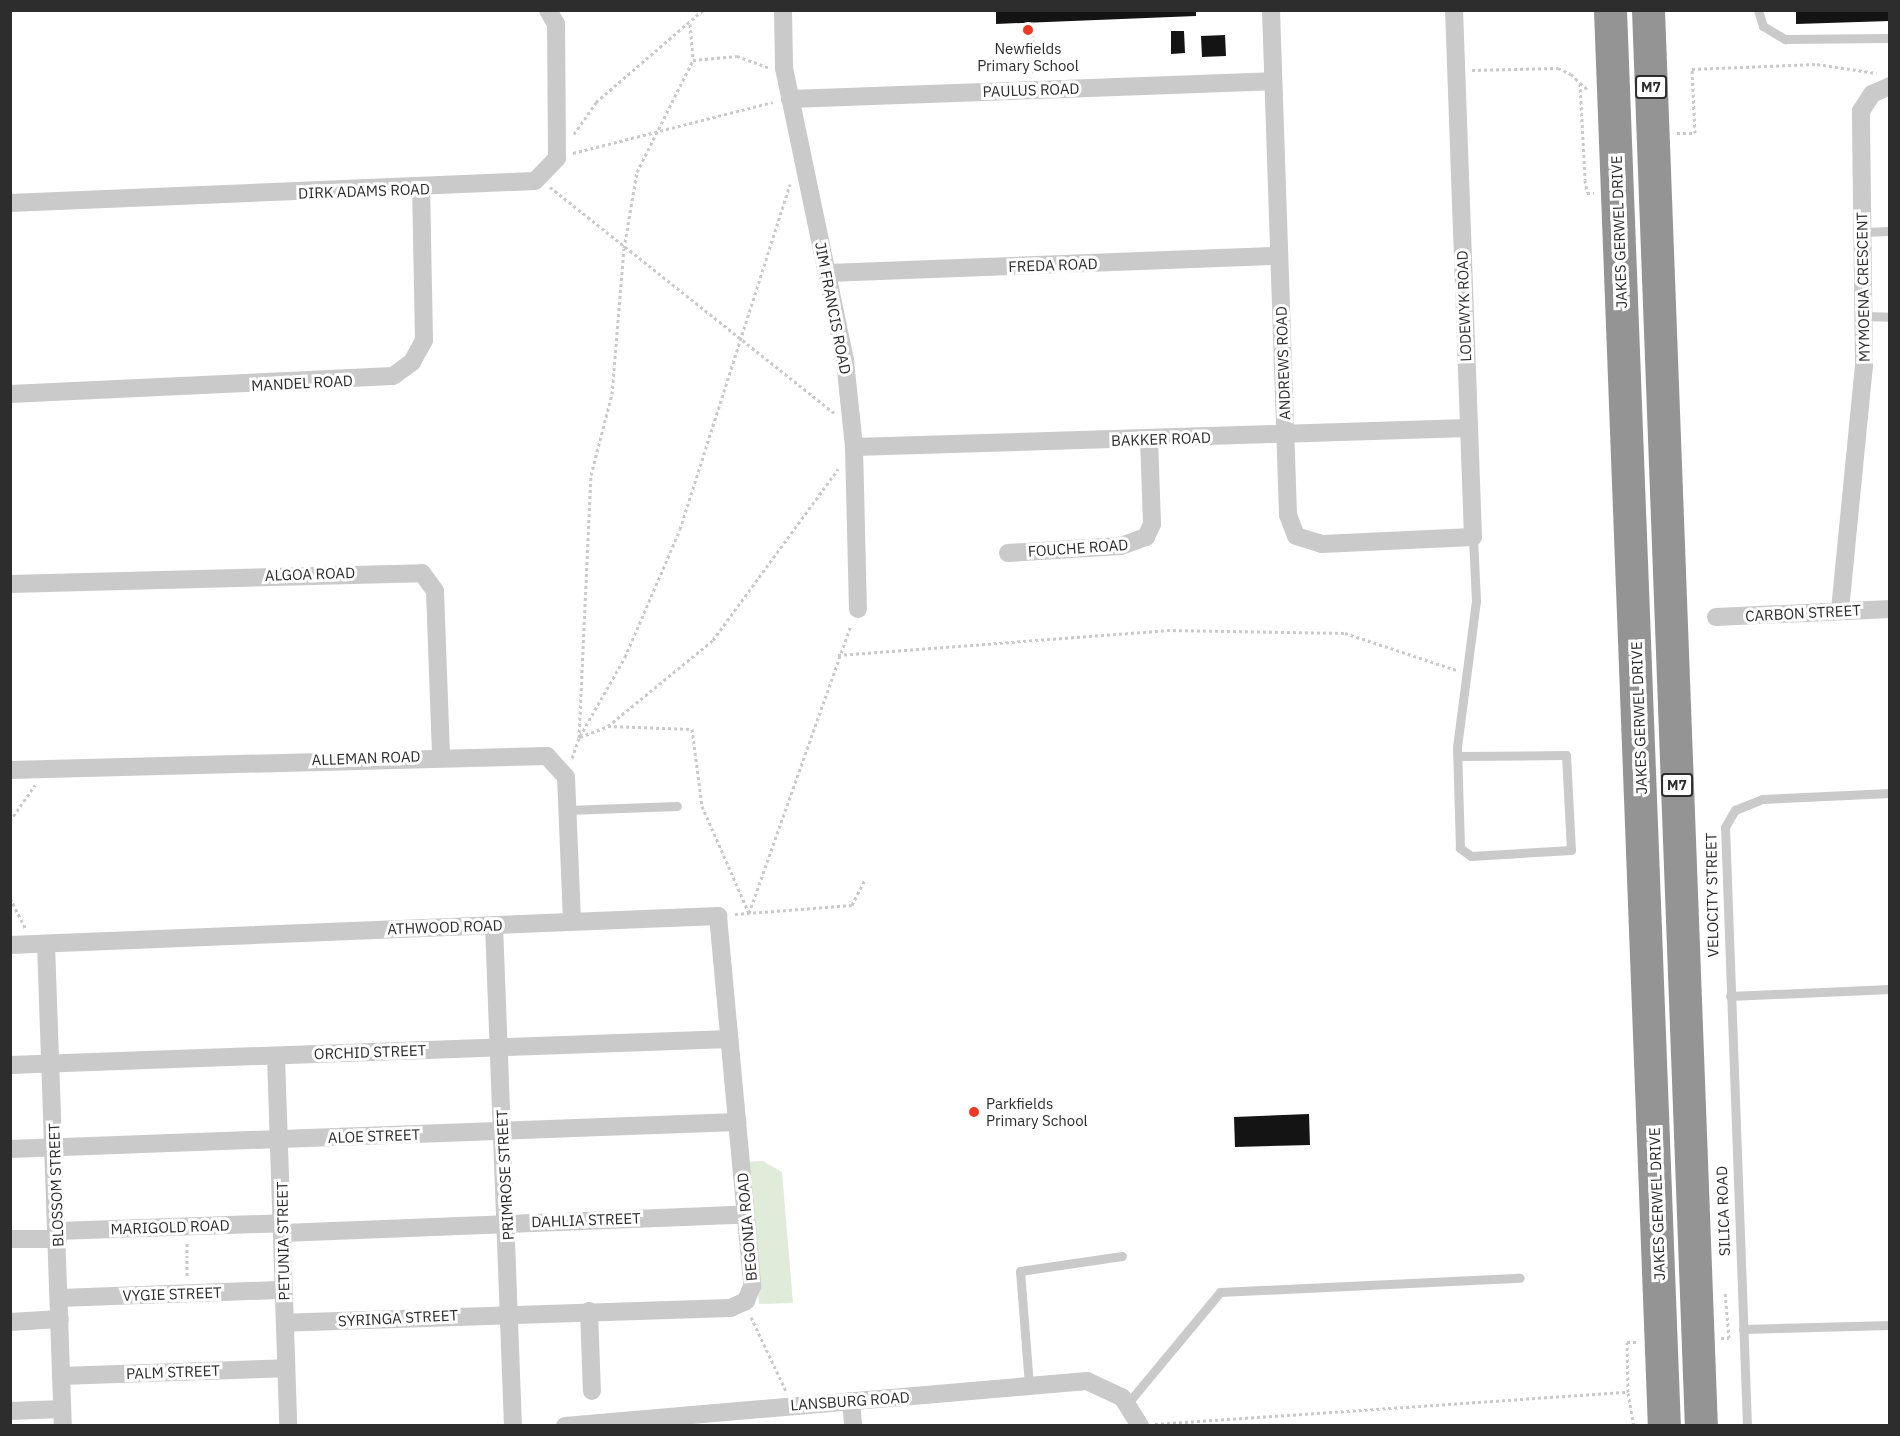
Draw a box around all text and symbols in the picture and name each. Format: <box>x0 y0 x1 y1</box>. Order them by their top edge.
marker: Newfields Primary School <box>1021 23 1035 37</box>
place label: Newfields Primary School <box>977 39 1079 74</box>
road number: M7 <box>1634 76 1668 98</box>
street label: PAULUS ROAD <box>982 79 1080 101</box>
street label: JAKES GERWEL DRIVE <box>1607 155 1631 309</box>
street label: DIRK ADAMS ROAD <box>298 180 430 202</box>
street label: MYMOENA CRESCENT <box>1853 212 1873 362</box>
street label: JIM FRANCIS ROAD <box>811 240 855 376</box>
street label: LODEWYK ROAD <box>1453 250 1475 362</box>
street label: FREDA ROAD <box>1008 254 1098 276</box>
street label: ANDREWS ROAD <box>1272 306 1294 420</box>
street label: MANDEL ROAD <box>251 371 353 395</box>
street label: BAKKER ROAD <box>1111 428 1211 450</box>
street label: FOUCHE ROAD <box>1027 536 1129 560</box>
street label: ALGOA ROAD <box>265 563 355 585</box>
street label: CARBON STREET <box>1745 601 1861 625</box>
street label: JAKES GERWEL DRIVE <box>1627 641 1651 795</box>
street label: ALLEMAN ROAD <box>311 747 421 769</box>
road number: M7 <box>1660 774 1694 796</box>
street label: VELOCITY STREET <box>1702 833 1722 957</box>
street label: ATHWOOD ROAD <box>387 916 503 938</box>
street label: ORCHID STREET <box>314 1041 426 1063</box>
place label: Parkfields Primary School <box>986 1094 1088 1129</box>
marker: Parkfields Primary School <box>967 1105 981 1119</box>
street label: PRIMROSE STREET <box>493 1109 517 1241</box>
street label: BLOSSOM STREET <box>45 1123 67 1247</box>
street label: ALOE STREET <box>328 1125 420 1147</box>
street label: JAKES GERWEL DRIVE <box>1645 1127 1669 1281</box>
street label: SILICA ROAD <box>1712 1166 1734 1256</box>
street label: BEGONIA ROAD <box>733 1172 761 1282</box>
street label: PETUNIA STREET <box>273 1181 293 1301</box>
street label: DAHLIA STREET <box>531 1209 641 1231</box>
street label: MARIGOLD ROAD <box>110 1216 230 1238</box>
street label: VYGIE STREET <box>122 1283 222 1305</box>
street label: SYRINGA STREET <box>338 1306 458 1330</box>
street label: PALM STREET <box>126 1361 220 1383</box>
street label: LANSBURG ROAD <box>790 1388 910 1414</box>

